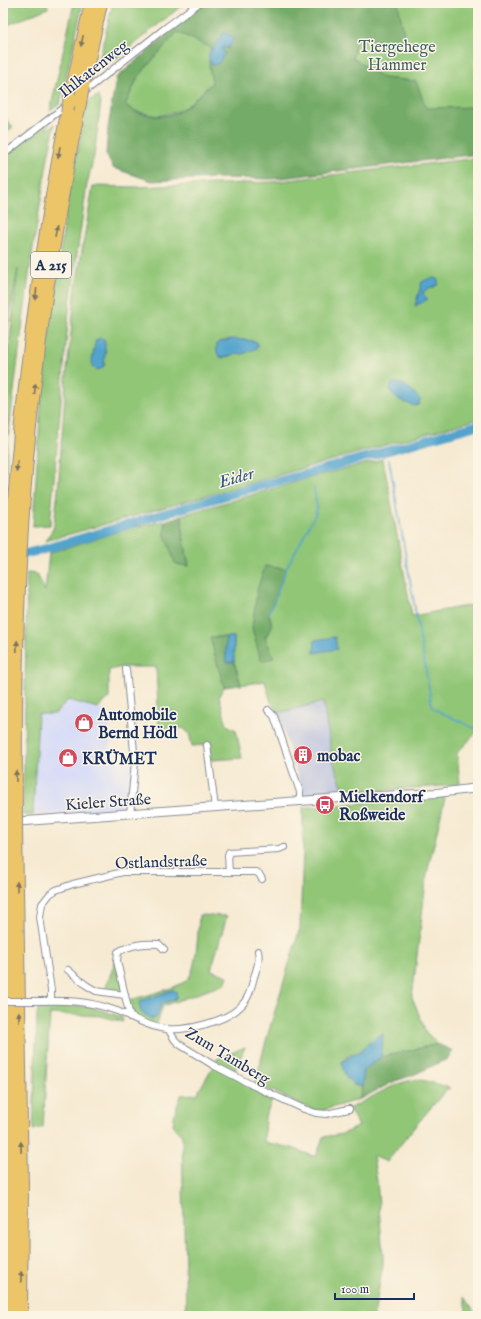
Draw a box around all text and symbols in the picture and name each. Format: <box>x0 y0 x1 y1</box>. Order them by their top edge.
one-way arrow <box>79 35 85 47</box>
street label: Ihlkatenweg <box>55 36 133 103</box>
park label: Tiergehege Hammer <box>359 38 435 76</box>
one-way arrow <box>56 146 62 158</box>
one-way arrow <box>53 226 59 238</box>
road number: A 215 <box>31 252 71 278</box>
one-way arrow <box>33 288 39 300</box>
one-way arrow <box>31 383 38 395</box>
one-way arrow <box>13 460 20 472</box>
water label: Eider <box>215 463 258 494</box>
one-way arrow <box>14 639 20 652</box>
place label: Automobile Bernd Hödl <box>97 706 178 744</box>
shop icon: Automobile Bernd Hödl <box>73 712 95 734</box>
building icon: mobac <box>292 744 314 766</box>
shop icon: KRÜMET <box>57 747 79 769</box>
place label: mobac <box>317 747 360 767</box>
place label: KRÜMET <box>82 749 157 770</box>
one-way arrow <box>13 769 19 782</box>
place label: Mielkendorf Roßweide <box>339 788 426 826</box>
street label: Kieler Straße <box>64 790 152 816</box>
bus stop icon: Mielkendorf Roßweide <box>314 794 336 816</box>
street label: Ostlandstraße <box>115 851 208 875</box>
one-way arrow <box>14 880 20 893</box>
one-way arrow <box>16 1011 23 1023</box>
street label: Zum Tamberg <box>181 1024 273 1090</box>
one-way arrow <box>18 1140 24 1153</box>
one-way arrow <box>18 1270 24 1283</box>
scale bar <box>335 1275 414 1301</box>
text: 100 m <box>341 1282 369 1297</box>

